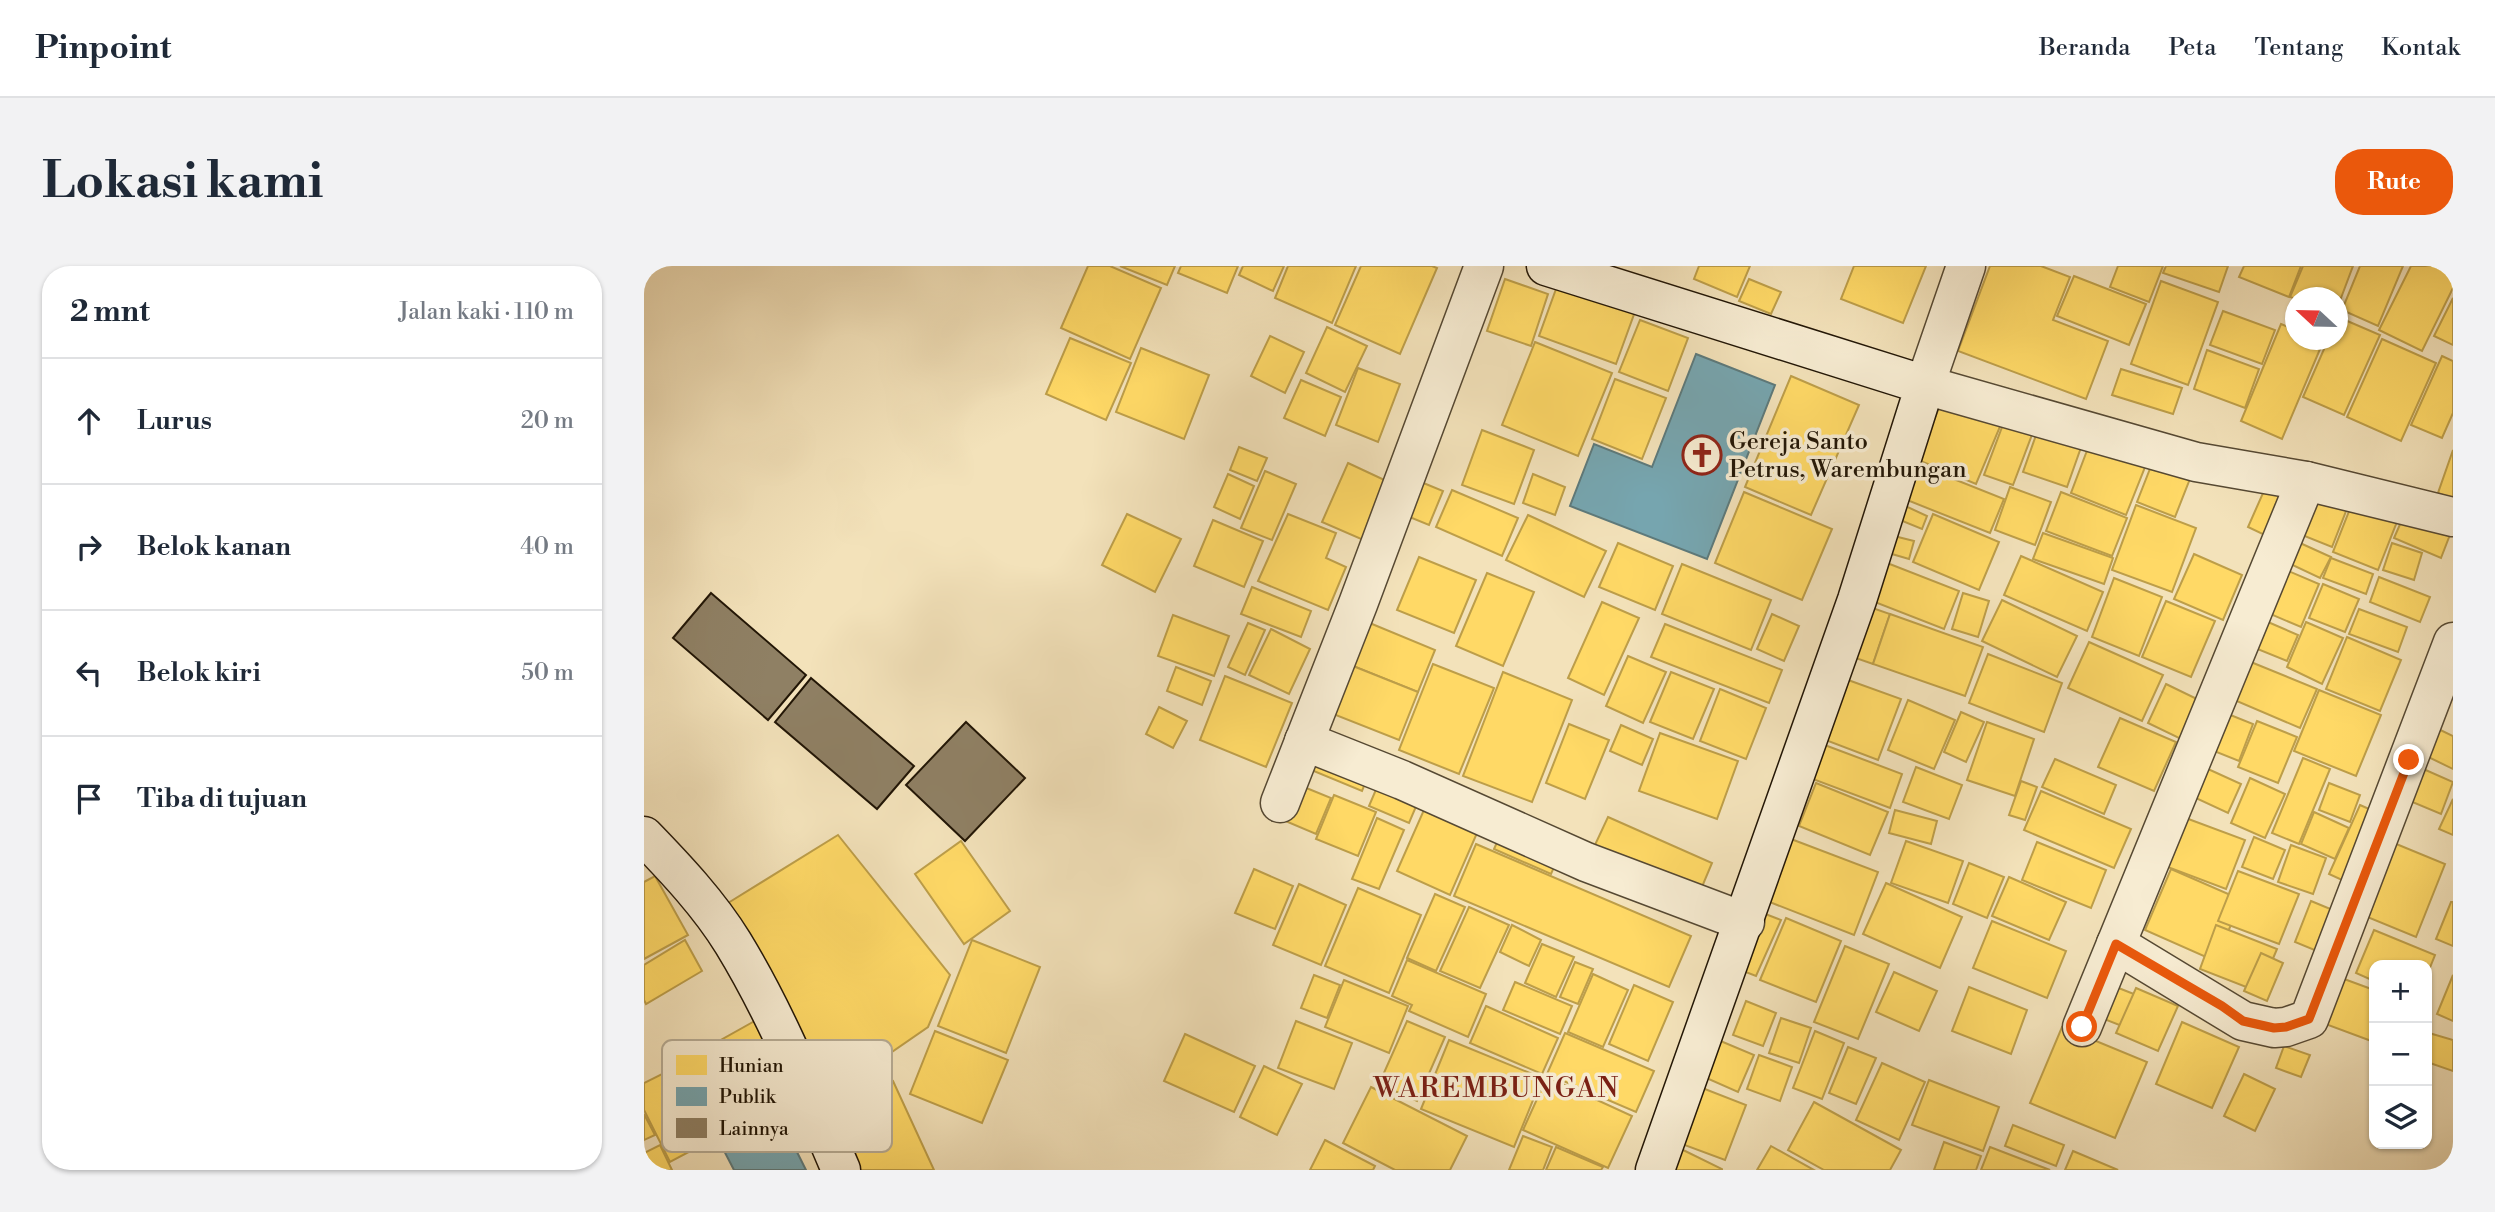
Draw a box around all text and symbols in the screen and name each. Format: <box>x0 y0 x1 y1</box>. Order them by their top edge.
text: Pinpoint <box>35 28 172 69</box>
text: Beranda <box>2039 33 2130 63</box>
text: Peta <box>2168 33 2216 63</box>
text: Tentang <box>2254 33 2343 63</box>
text: Kontak <box>2381 33 2460 63</box>
button: Rute <box>2335 149 2453 215</box>
text: Lokasi kami <box>42 152 324 213</box>
north arrow <box>2285 287 2348 350</box>
text: 2 mnt <box>70 293 150 331</box>
text: Jalan kaki · 110 m <box>398 298 574 326</box>
icon: ahead <box>70 402 108 440</box>
text: Lurus <box>137 405 212 437</box>
text: 20 m <box>521 407 574 435</box>
place label: Gereja Santo Petrus, Warembungan <box>1729 427 1966 485</box>
church icon: Gereja Santo Petrus, Warembungan <box>1681 434 1723 476</box>
icon: right <box>70 528 108 566</box>
text: Belok kanan <box>137 531 291 563</box>
text: 40 m <box>520 533 574 561</box>
icon: left <box>70 654 108 692</box>
text: Belok kiri <box>137 657 261 689</box>
text: 50 m <box>521 659 574 687</box>
route end <box>2393 744 2424 775</box>
icon: arrive <box>70 780 108 818</box>
text: Tiba di tujuan <box>137 783 307 815</box>
map controls <box>2369 960 2432 1149</box>
button: + <box>2369 960 2432 1023</box>
route start <box>2066 1011 2097 1042</box>
button: − <box>2369 1023 2432 1086</box>
legend <box>662 1040 892 1152</box>
text: Hunian <box>719 1054 784 1078</box>
district label: WAREMBUNGAN <box>1373 1071 1620 1106</box>
text: Publik <box>719 1085 777 1109</box>
button: layers <box>2369 1086 2432 1149</box>
text: Lainnya <box>719 1117 789 1141</box>

